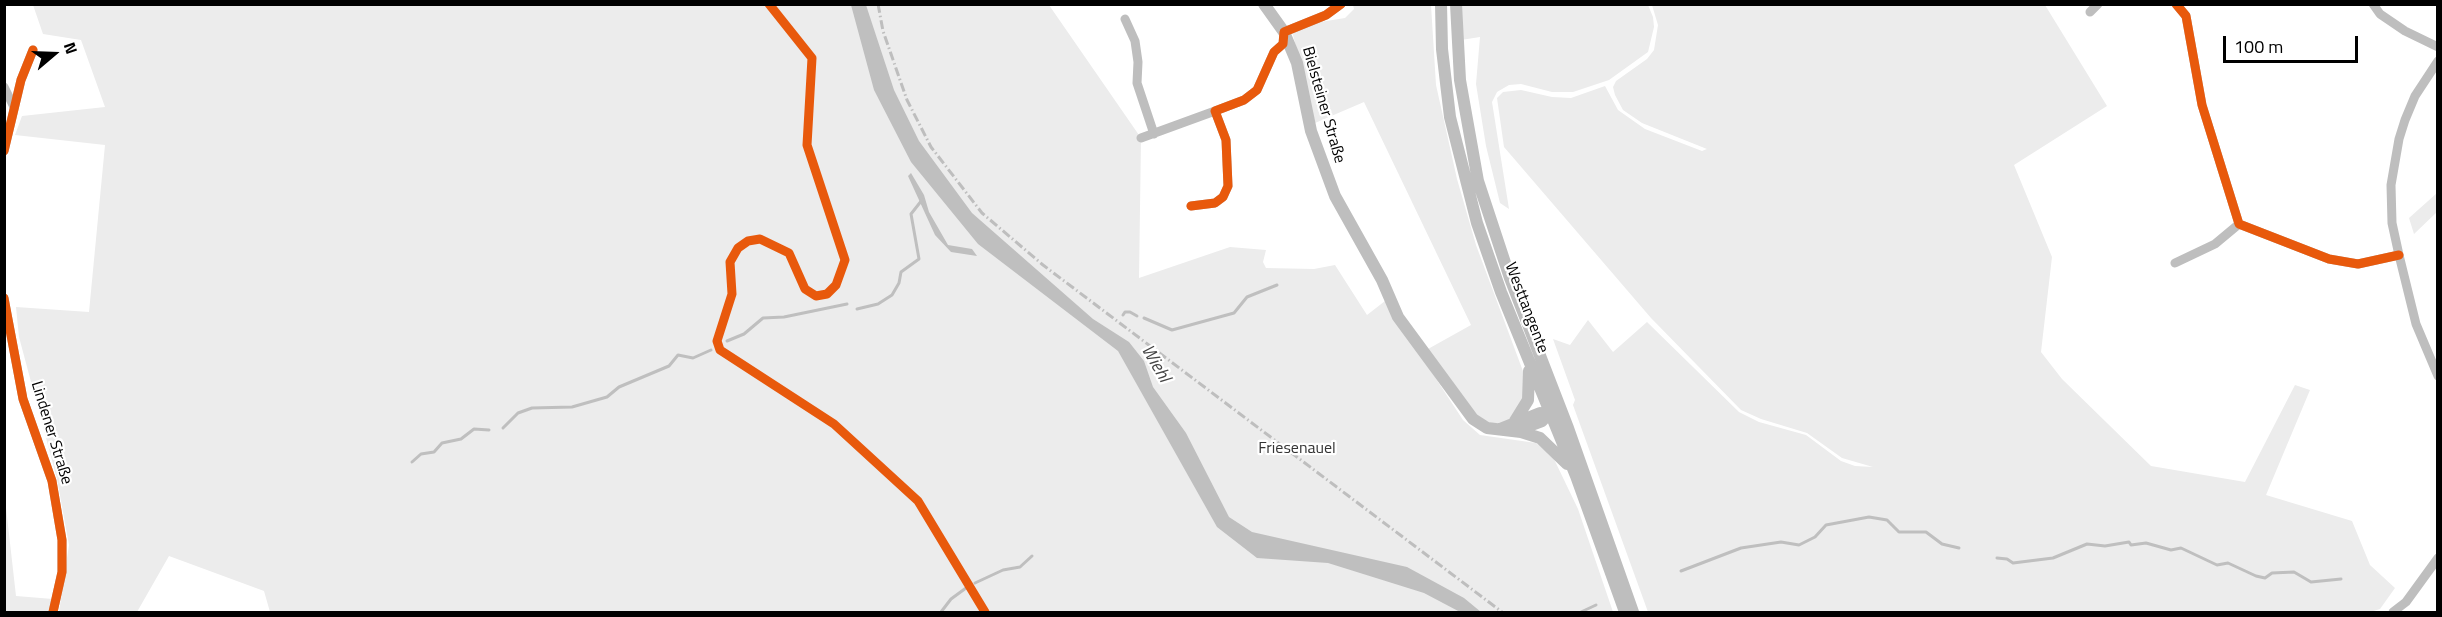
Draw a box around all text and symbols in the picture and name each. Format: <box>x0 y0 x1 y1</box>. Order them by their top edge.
north arrow <box>24 24 84 84</box>
scale bar <box>2226 24 2361 62</box>
text: 100 m <box>2234 33 2283 60</box>
text: N <box>58 39 84 57</box>
street label: Bielsteiner Straße <box>1297 44 1349 166</box>
street label: Westtangente <box>1500 260 1552 356</box>
water label: Wiehl <box>1136 341 1174 387</box>
street label: Lindener Straße <box>26 379 76 487</box>
park label: Friesenauel <box>1258 439 1336 459</box>

